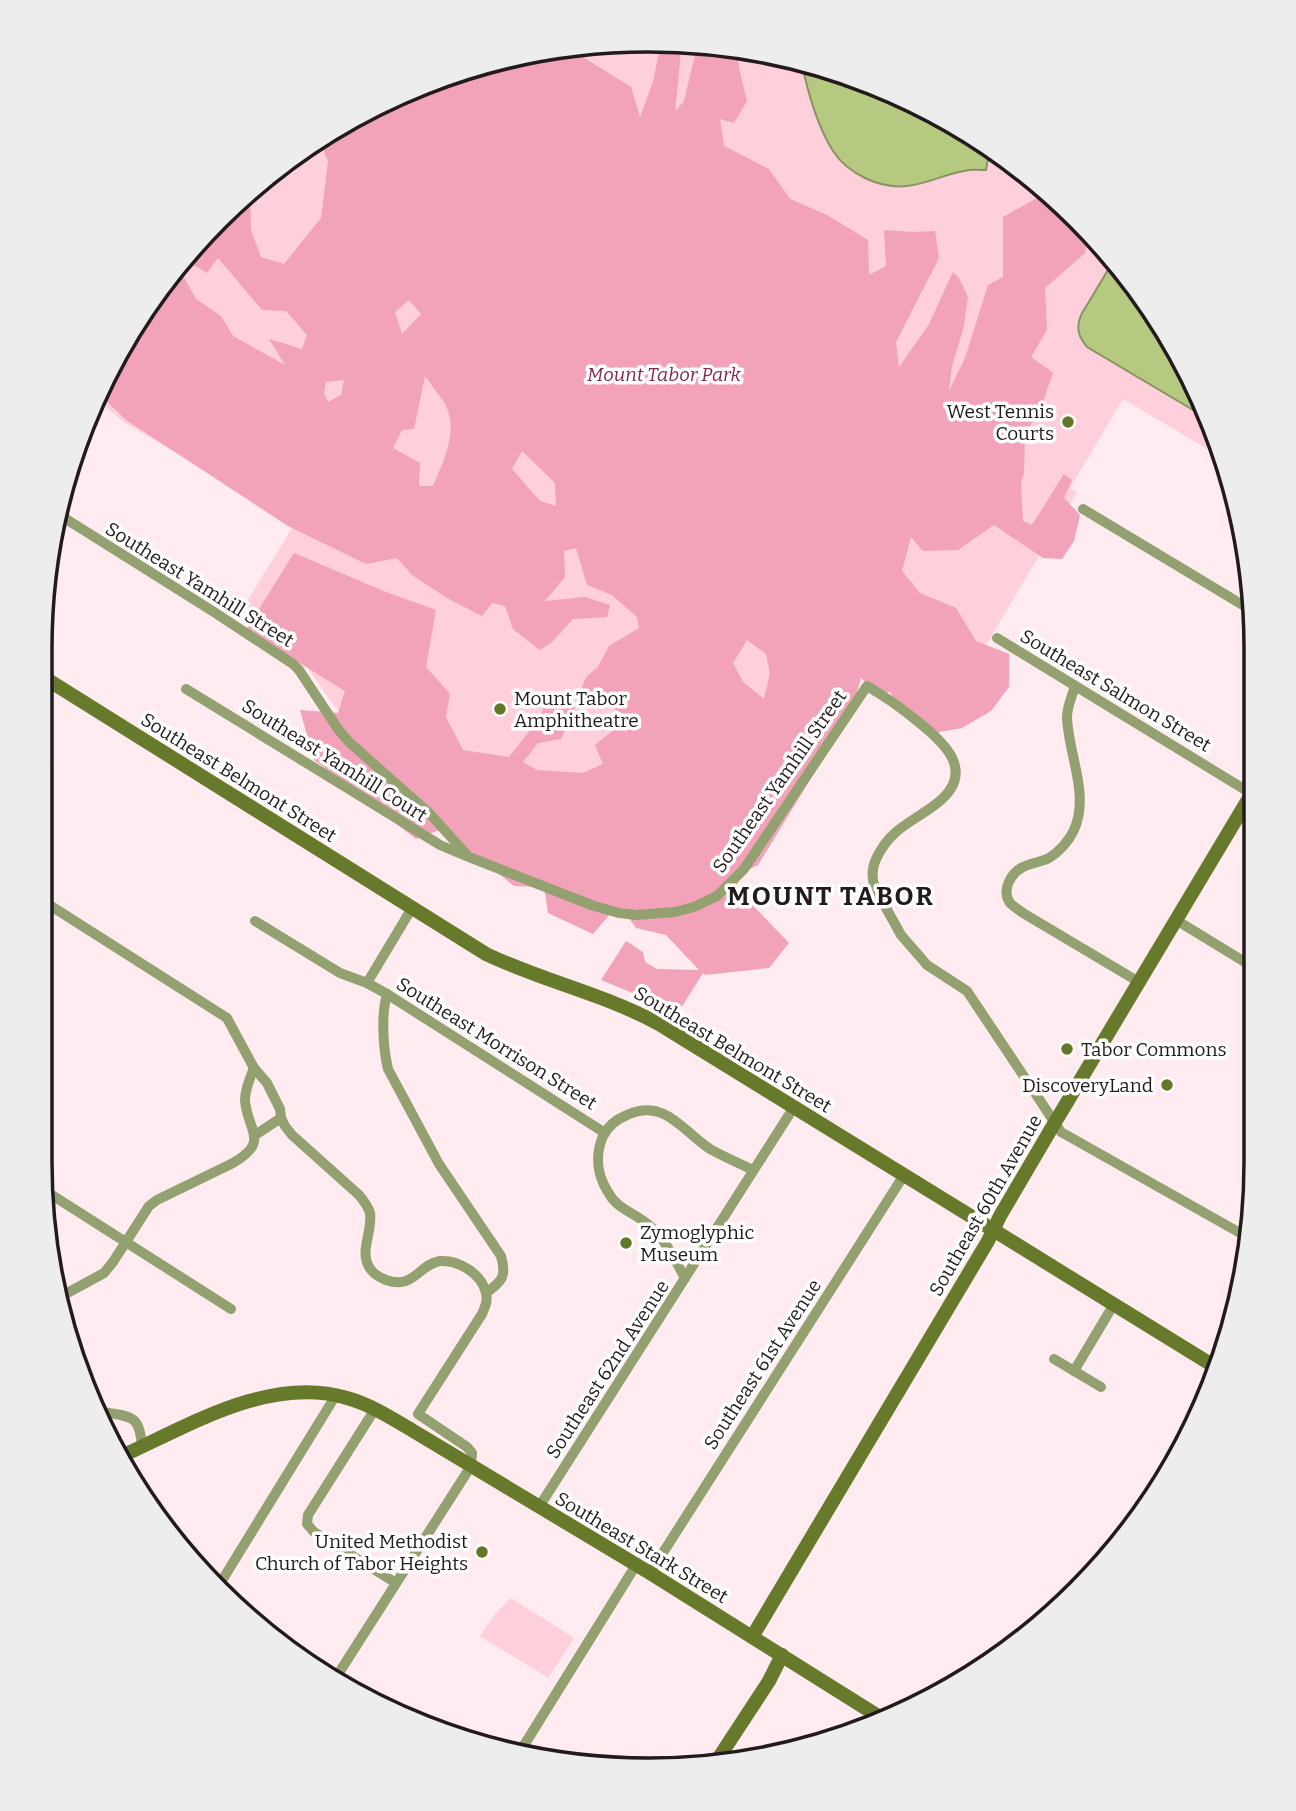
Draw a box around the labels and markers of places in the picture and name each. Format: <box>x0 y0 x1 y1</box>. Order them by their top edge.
place label: West Tennis Courts <box>946 400 1054 445</box>
marker: West Tennis Courts <box>1060 414 1076 430</box>
place label: Mount Tabor Amphitheatre <box>514 687 639 732</box>
marker: Mount Tabor Amphitheatre <box>492 701 508 717</box>
place label: Tabor Commons <box>1081 1038 1227 1061</box>
marker: Tabor Commons <box>1059 1041 1075 1057</box>
place label: DiscoveryLand <box>1022 1074 1153 1097</box>
marker: DiscoveryLand <box>1159 1077 1175 1093</box>
place label: Zymoglyphic Museum <box>640 1221 754 1266</box>
marker: Zymoglyphic Museum <box>618 1235 634 1251</box>
place label: United Methodist Church of Tabor Heights <box>255 1530 468 1575</box>
marker: United Methodist Church of Tabor Heights <box>474 1544 490 1560</box>

